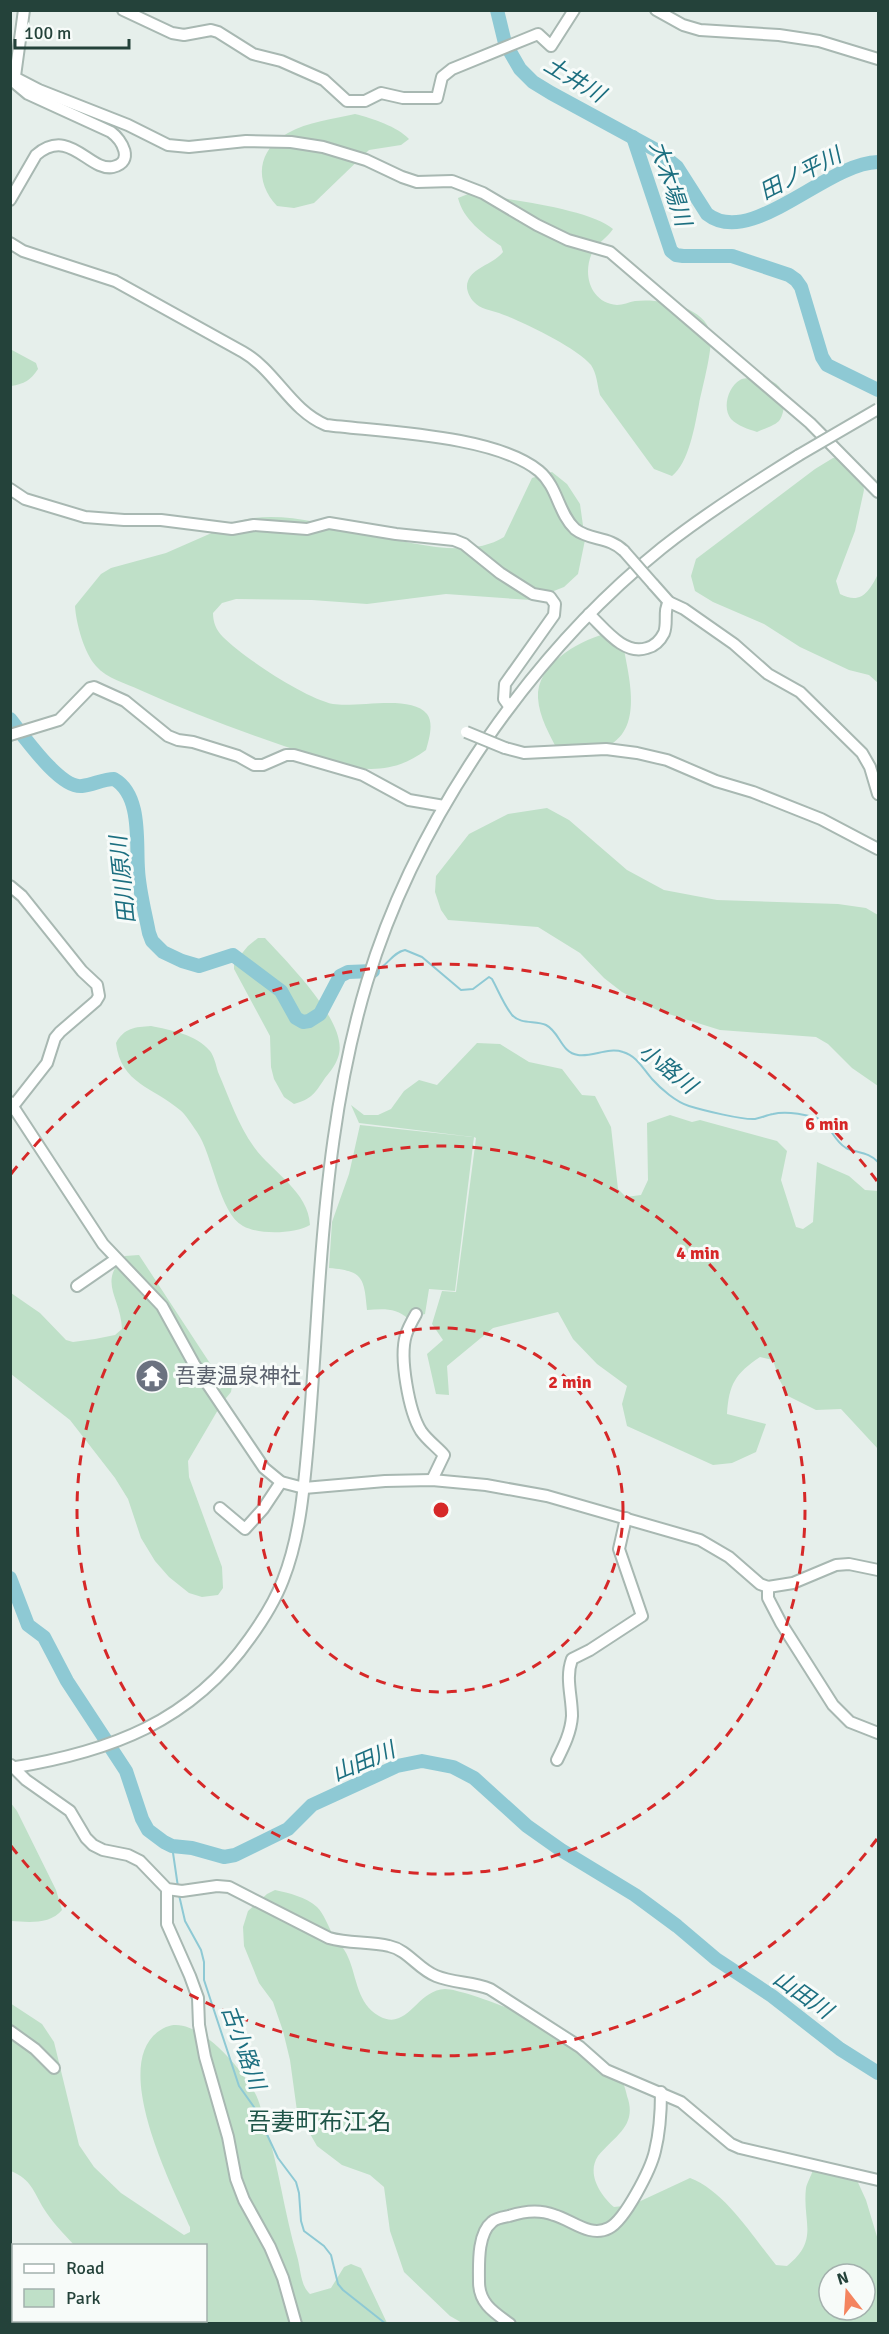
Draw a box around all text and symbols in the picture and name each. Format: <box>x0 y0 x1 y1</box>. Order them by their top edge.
scale bar <box>15 12 129 50</box>
text: 100 m <box>24 22 71 44</box>
water label: 土井川 <box>539 51 612 109</box>
water label: 大木場川 <box>644 137 698 231</box>
water label: 田ノ平川 <box>755 141 847 205</box>
water label: 田川原川 <box>104 833 141 925</box>
water label: 小路川 <box>633 1037 704 1101</box>
text: 6 min <box>805 1113 849 1135</box>
text: 4 min <box>676 1242 720 1264</box>
temple icon: 吾妻温泉神社 <box>134 1358 170 1394</box>
place label: 吾妻温泉神社 <box>175 1363 301 1389</box>
text: 2 min <box>548 1371 592 1393</box>
centre of rings <box>431 1500 451 1520</box>
water label: 山田川 <box>328 1735 401 1787</box>
water label: 山田川 <box>768 1964 839 2026</box>
water label: 古小路川 <box>216 2001 272 2095</box>
district label: 吾妻町布江名 <box>247 2107 391 2137</box>
legend <box>12 2244 207 2322</box>
text: Road <box>66 2257 105 2279</box>
north arrow <box>817 2262 877 2322</box>
text: N <box>835 2267 851 2290</box>
text: Park <box>66 2287 101 2309</box>

